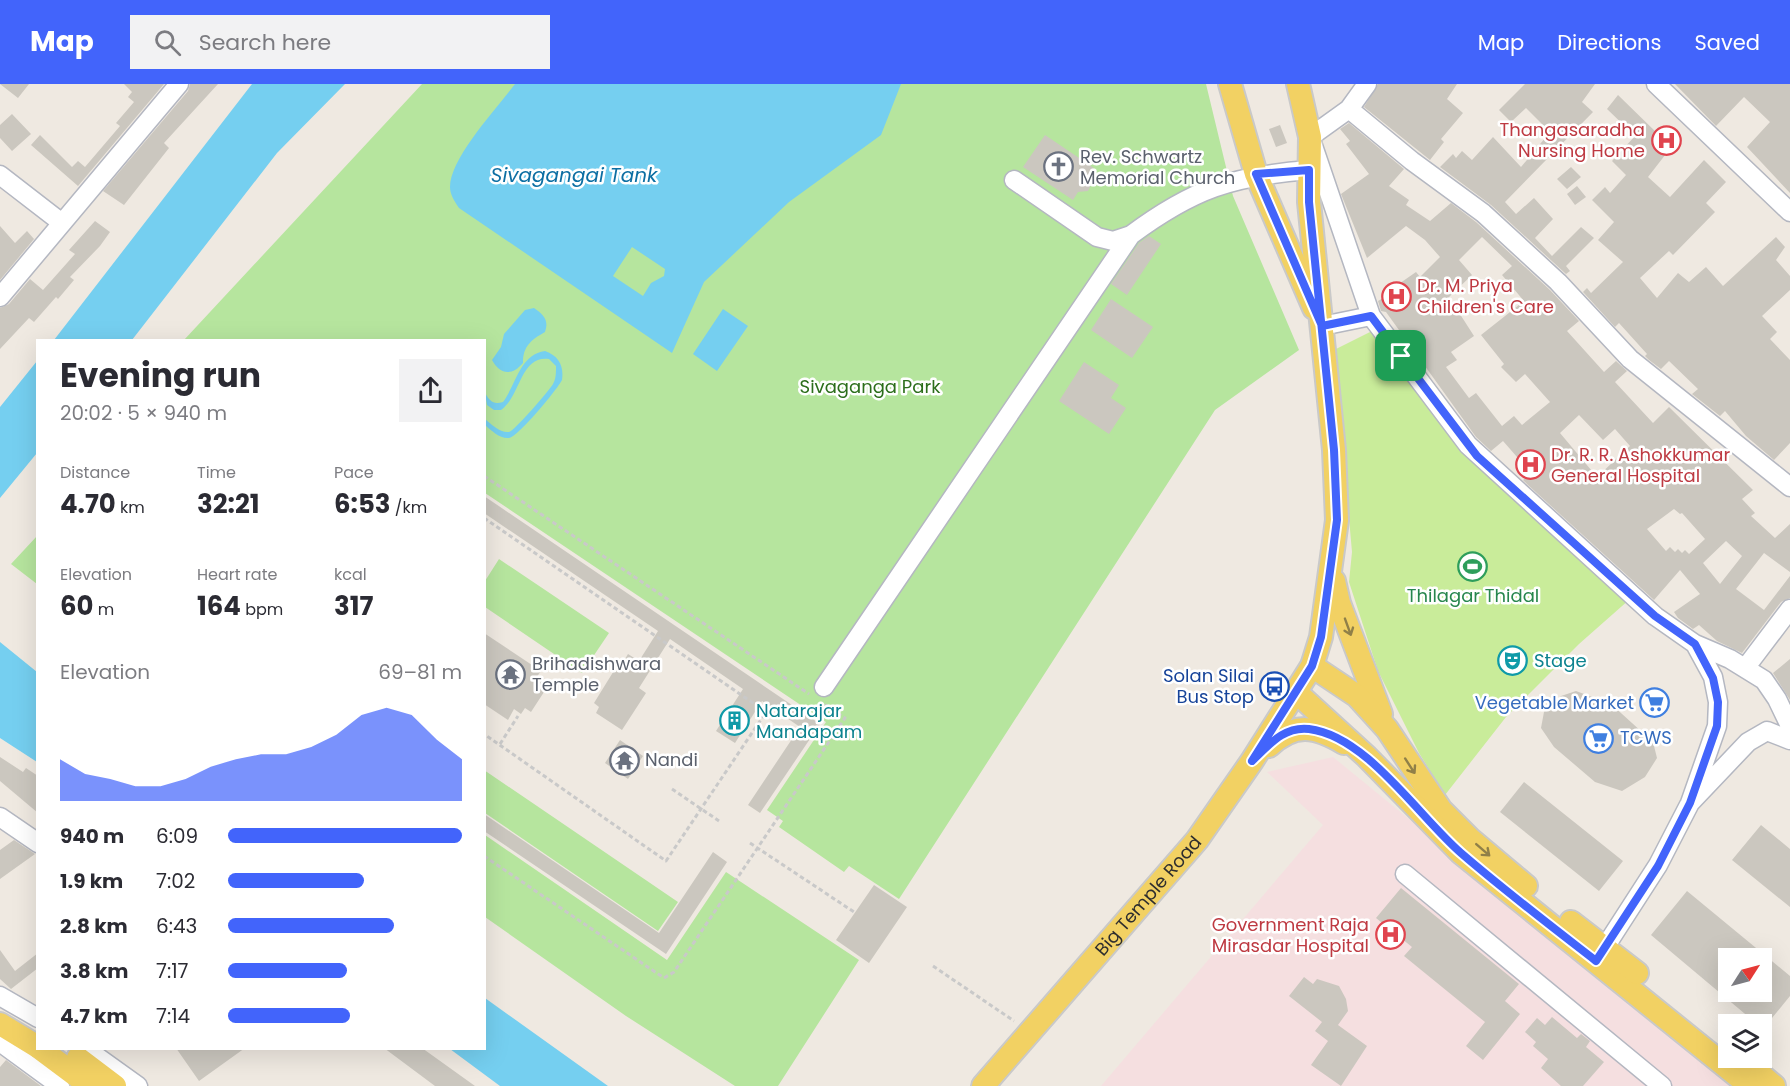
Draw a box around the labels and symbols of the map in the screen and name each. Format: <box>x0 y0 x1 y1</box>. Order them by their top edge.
place label: Thangasaradha Nursing Home <box>1499 117 1645 163</box>
hospital icon: Thangasaradha Nursing Home <box>1650 124 1682 156</box>
place label: Rev. Schwartz Memorial Church <box>1080 144 1235 190</box>
church icon: Rev. Schwartz Memorial Church <box>1043 151 1075 183</box>
water label: Sivagangai Tank <box>491 161 659 189</box>
place label: Dr. M. Priya Children's Care <box>1417 273 1554 319</box>
hospital icon: Dr. M. Priya Children's Care <box>1380 280 1412 312</box>
pin <box>1375 330 1426 381</box>
park label: Sivaganga Park <box>800 374 941 399</box>
place label: Dr. R. R. Ashokkumar General Hospital <box>1551 442 1730 488</box>
hospital icon: Dr. R. R. Ashokkumar General Hospital <box>1514 449 1546 481</box>
sports icon: Thilagar Thidal <box>1457 551 1489 583</box>
place label: Thilagar Thidal <box>1407 583 1539 608</box>
one-way arrow <box>1344 617 1355 636</box>
theatre icon: Stage <box>1497 645 1529 677</box>
place label: Stage <box>1534 648 1587 673</box>
place label: Brihadishwara Temple <box>532 651 661 697</box>
temple icon: Brihadishwara Temple <box>495 658 527 690</box>
place label: Solan Silai Bus Stop <box>1163 663 1254 709</box>
bus stop icon: Solan Silai Bus Stop <box>1259 670 1291 702</box>
supermarket icon: Vegetable Market <box>1639 687 1671 719</box>
place label: Vegetable Market <box>1475 690 1634 715</box>
place label: Natarajar Mandapam <box>756 698 862 744</box>
building icon: Natarajar Mandapam <box>719 705 751 737</box>
supermarket icon: TCWS <box>1583 722 1615 754</box>
place label: TCWS <box>1620 725 1672 750</box>
temple icon: Nandi <box>608 744 640 776</box>
place label: Nandi <box>645 747 698 772</box>
one-way arrow <box>1405 757 1417 774</box>
street label: Big Temple Road <box>1089 830 1207 961</box>
one-way arrow <box>1475 843 1490 857</box>
place label: Government Raja Mirasdar Hospital <box>1212 912 1369 958</box>
hospital icon: Government Raja Mirasdar Hospital <box>1374 919 1406 951</box>
north arrow <box>1718 948 1772 1002</box>

